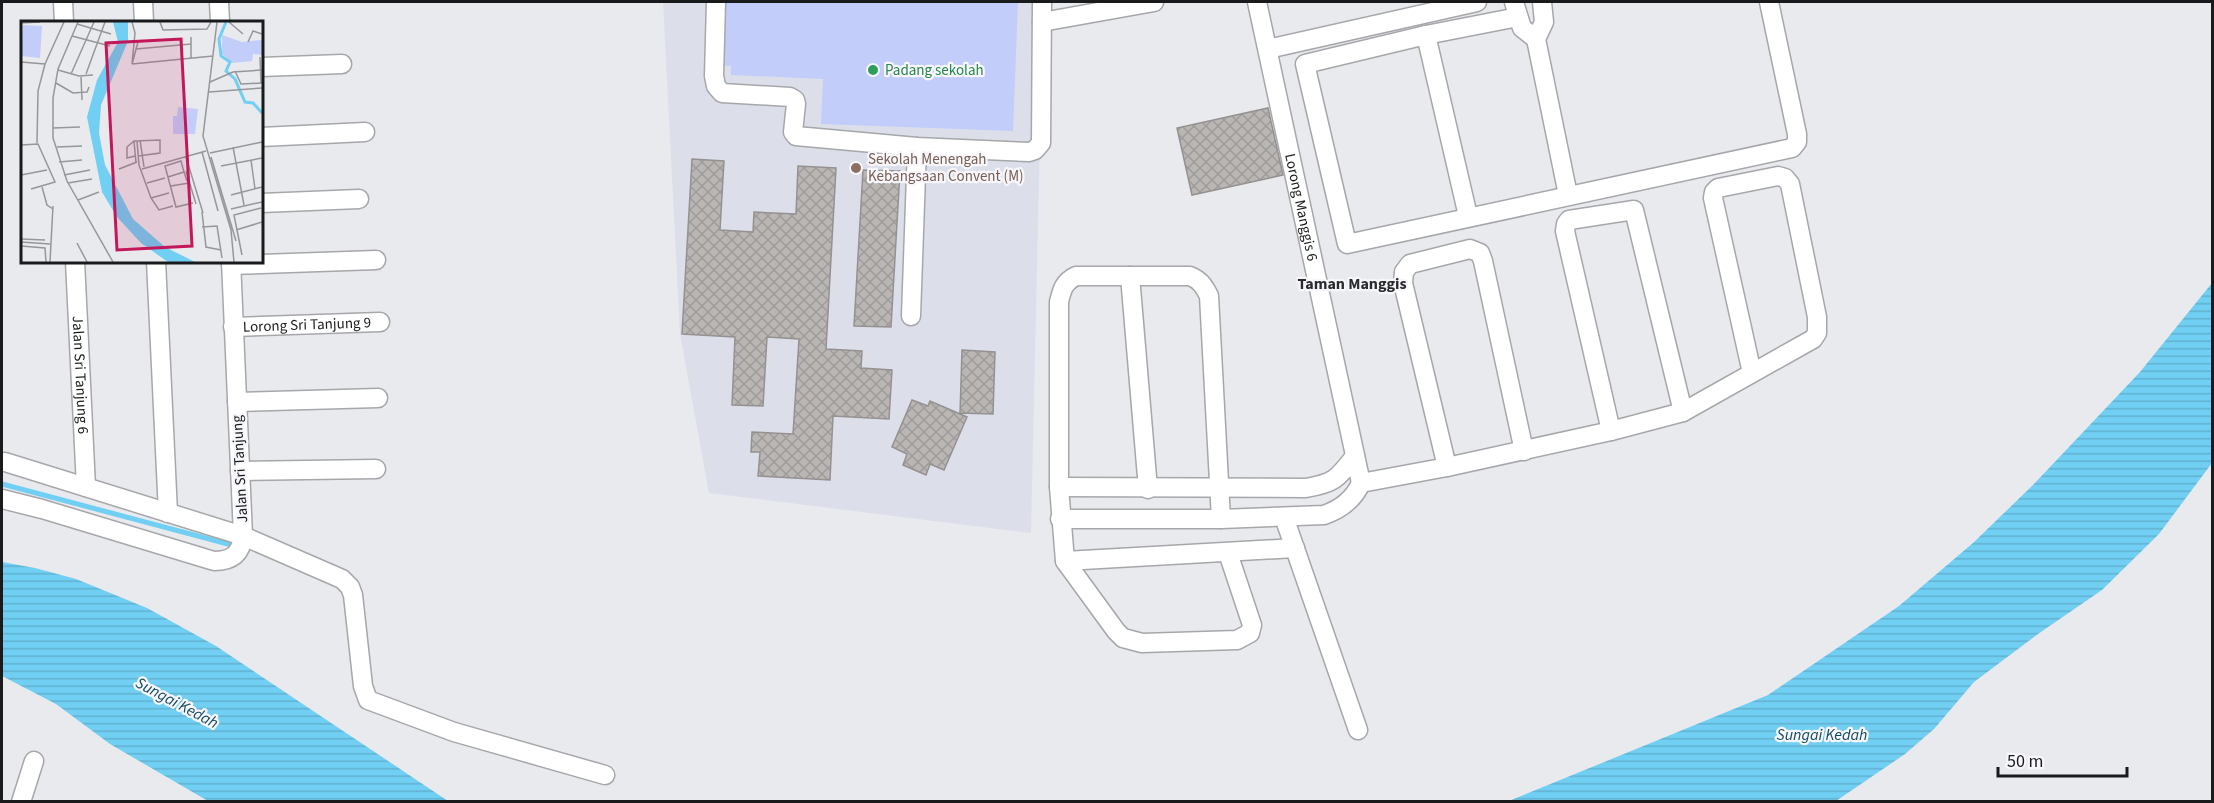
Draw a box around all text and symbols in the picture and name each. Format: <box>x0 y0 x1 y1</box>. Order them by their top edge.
inset map <box>21 21 262 262</box>
place label: Padang sekolah <box>885 60 984 81</box>
marker: Padang sekolah <box>866 63 880 77</box>
place label: Sekolah Menengah Kebangsaan Convent (M) <box>868 149 1024 187</box>
street label: Lorong Manggis 6 <box>1280 151 1323 263</box>
marker: Sekolah Menengah Kebangsaan Convent (M) <box>849 161 863 175</box>
district label: Taman Manggis <box>1297 273 1407 295</box>
street label: Lorong Sri Tanjung 9 <box>243 312 371 337</box>
street label: Jalan Sri Tanjung 6 <box>67 315 94 434</box>
street label: Jalan Sri Tanjung <box>227 414 253 523</box>
water label: Sungai Kedah <box>132 672 222 734</box>
water label: Sungai Kedah <box>1777 724 1867 746</box>
scale bar <box>1998 740 2127 778</box>
text: 50 m <box>2007 749 2043 774</box>

